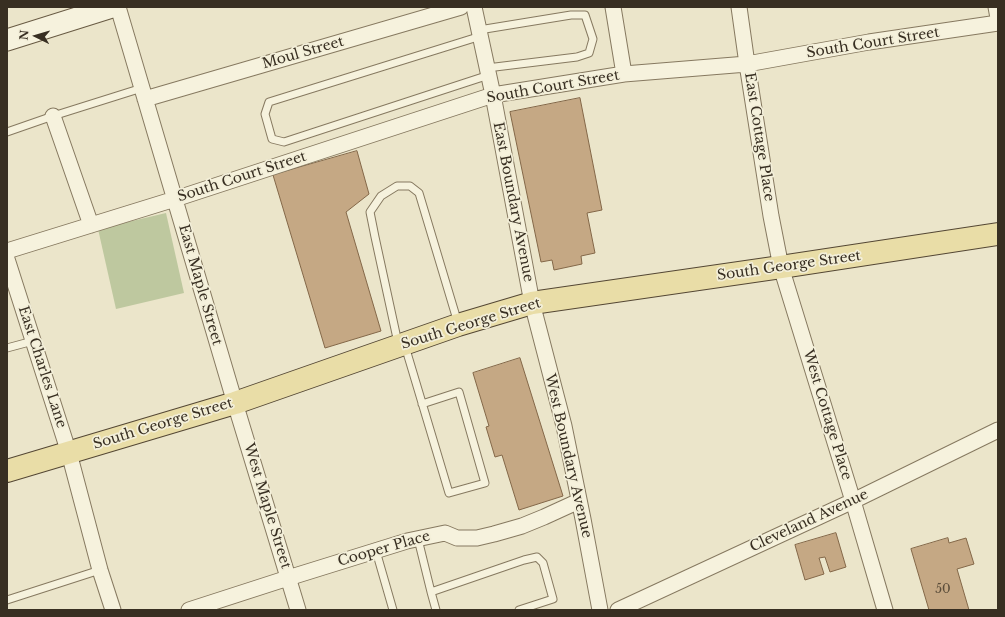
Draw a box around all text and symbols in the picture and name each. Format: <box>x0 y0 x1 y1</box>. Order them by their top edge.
north arrow <box>16 16 56 56</box>
street label: South Court Street <box>805 24 941 62</box>
text: N <box>17 29 31 41</box>
street label: Moul Street <box>260 33 346 73</box>
street label: South Court Street <box>485 67 621 107</box>
street label: East Cottage Place <box>741 71 777 203</box>
street label: East Boundary Avenue <box>489 121 537 283</box>
street label: South Court Street <box>176 148 308 206</box>
street label: East Maple Street <box>175 223 225 347</box>
street label: South George Street <box>716 248 862 284</box>
street label: South George Street <box>399 295 543 353</box>
street label: East Charles Lane <box>14 304 70 430</box>
street label: West Cottage Place <box>799 348 855 482</box>
street label: West Boundary Avenue <box>541 372 595 540</box>
street label: South George Street <box>91 395 235 453</box>
street label: West Maple Street <box>240 441 294 571</box>
street label: Cleveland Avenue <box>747 486 871 556</box>
street label: Cooper Place <box>336 528 432 570</box>
house number: 50 <box>935 583 951 597</box>

